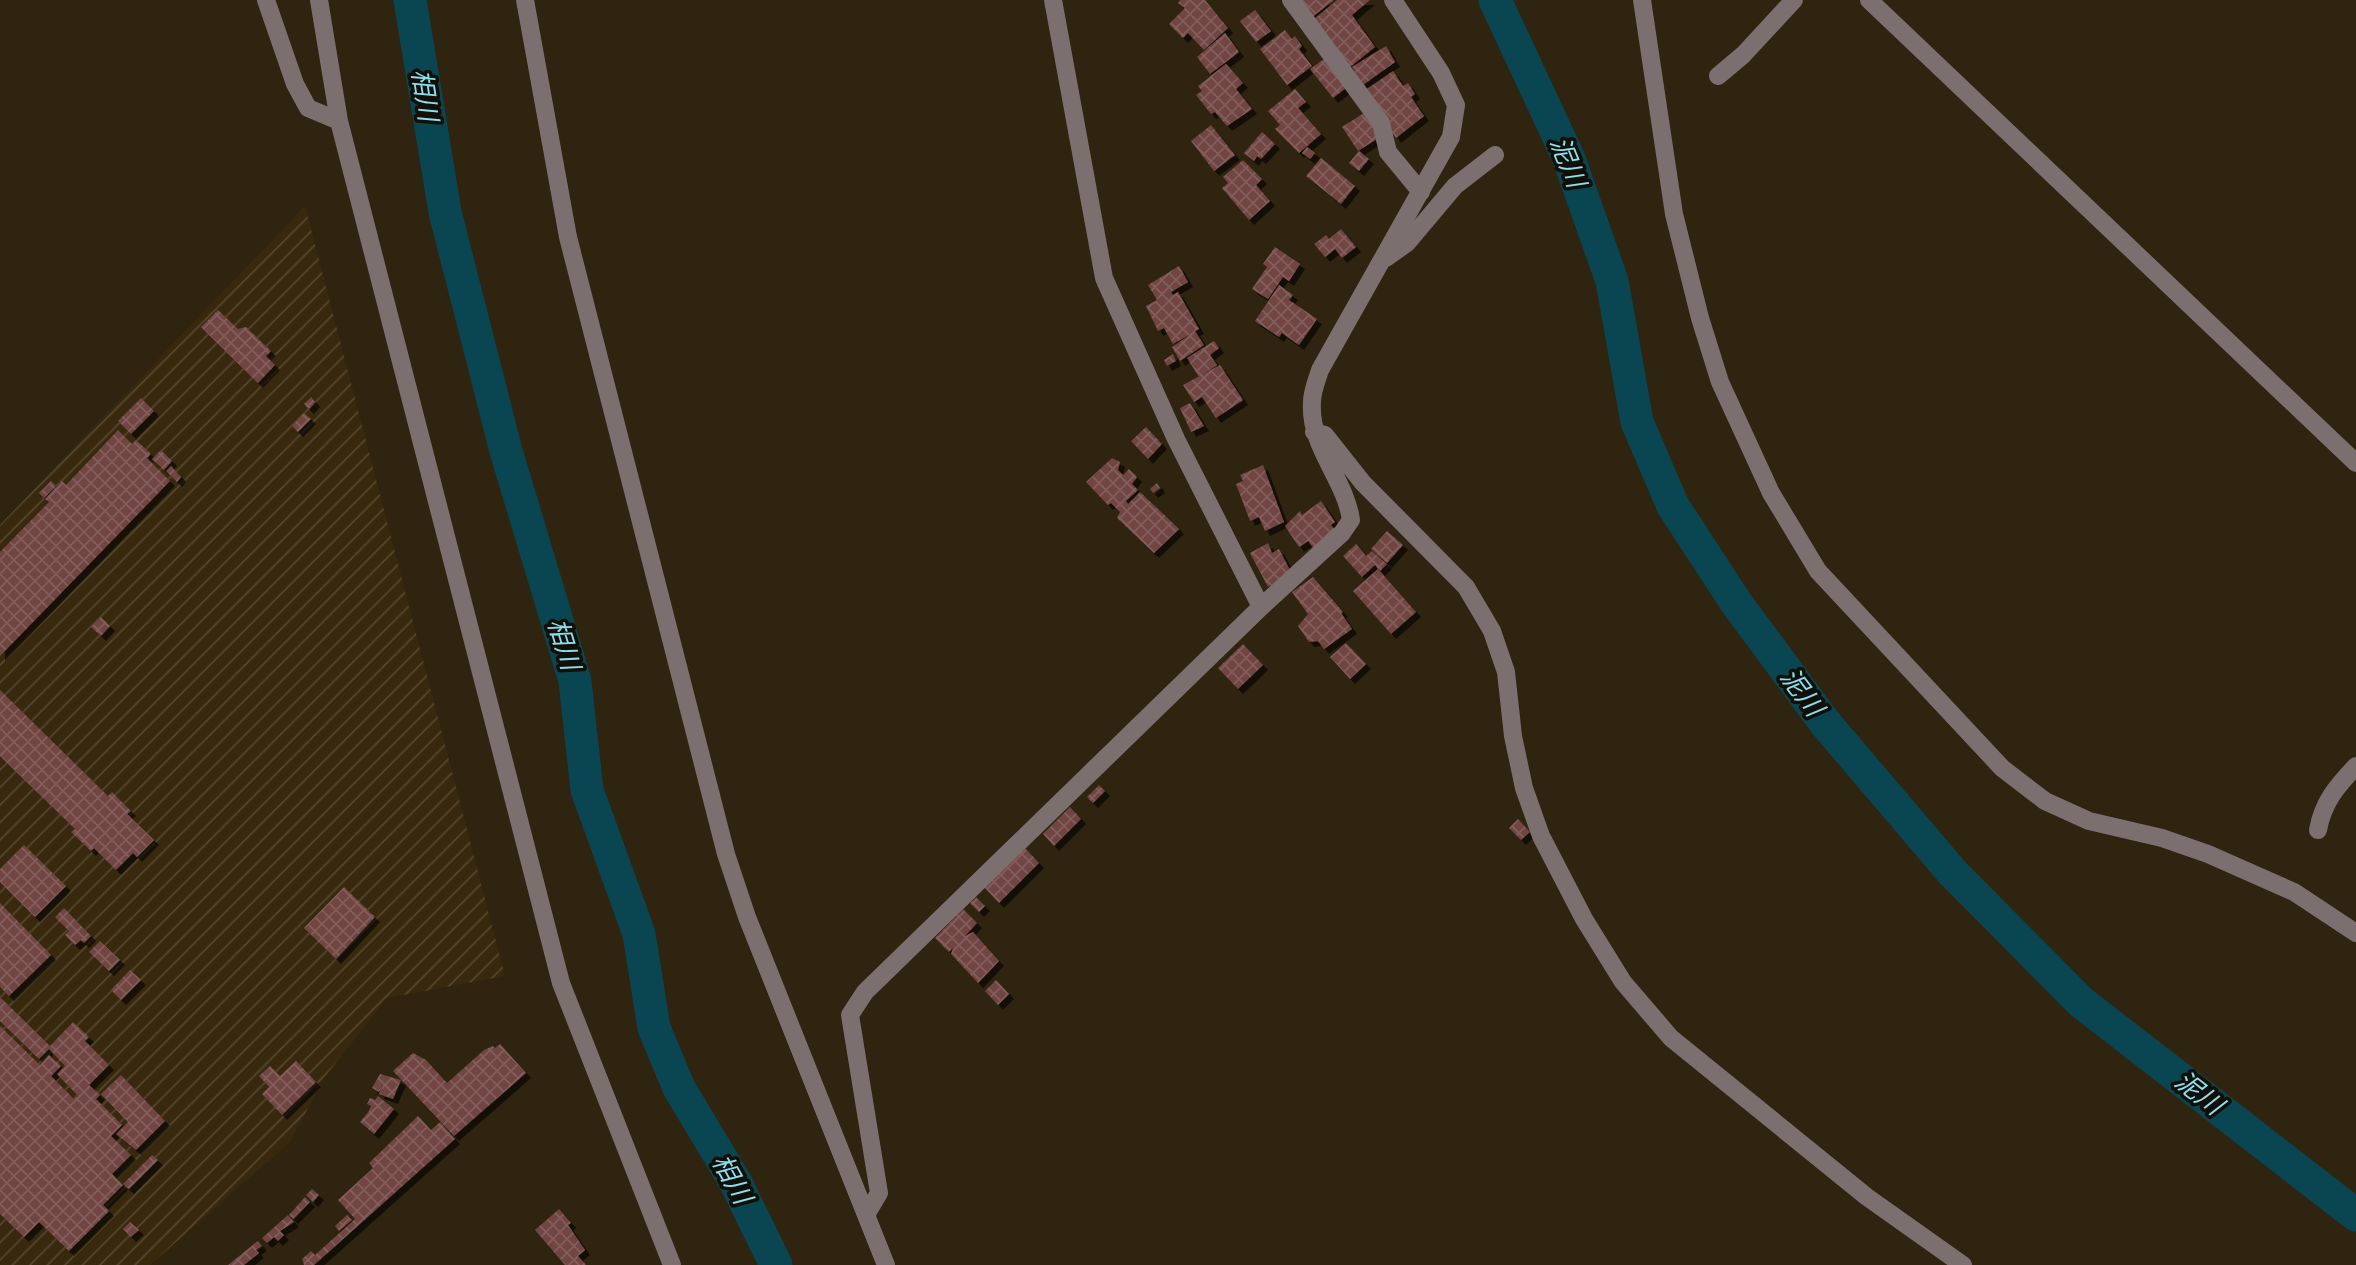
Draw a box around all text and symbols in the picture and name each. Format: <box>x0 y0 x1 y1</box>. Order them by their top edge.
water label: 相川 <box>407 67 446 126</box>
water label: 泥川 <box>1545 132 1595 194</box>
water label: 相川 <box>543 614 589 676</box>
water label: 泥川 <box>1775 661 1833 724</box>
water label: 泥川 <box>2170 1064 2232 1122</box>
water label: 相川 <box>707 1148 761 1211</box>

